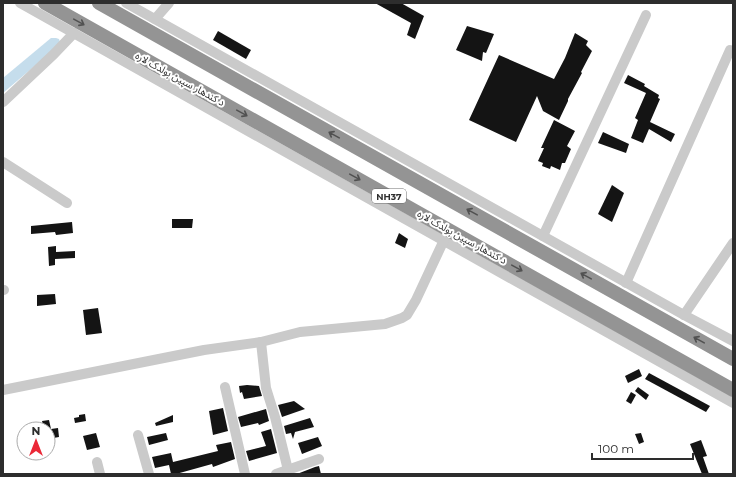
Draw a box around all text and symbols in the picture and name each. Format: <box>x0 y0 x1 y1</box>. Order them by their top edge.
one-way arrow <box>73 19 85 27</box>
street label: د کندهار سپین بولدک لاره <box>133 49 227 109</box>
one-way arrow <box>235 110 247 118</box>
one-way arrow <box>329 131 341 139</box>
one-way arrow <box>349 174 361 181</box>
road number: NH37 <box>372 189 406 203</box>
street label: د کندهار سپین بولدک لاره <box>415 207 509 267</box>
one-way arrow <box>466 208 478 216</box>
one-way arrow <box>511 265 523 273</box>
one-way arrow <box>580 272 592 279</box>
one-way arrow <box>693 335 705 343</box>
north arrow <box>16 421 56 461</box>
text: N <box>32 424 40 438</box>
scale bar <box>592 435 693 461</box>
text: 100 m <box>598 441 634 456</box>

